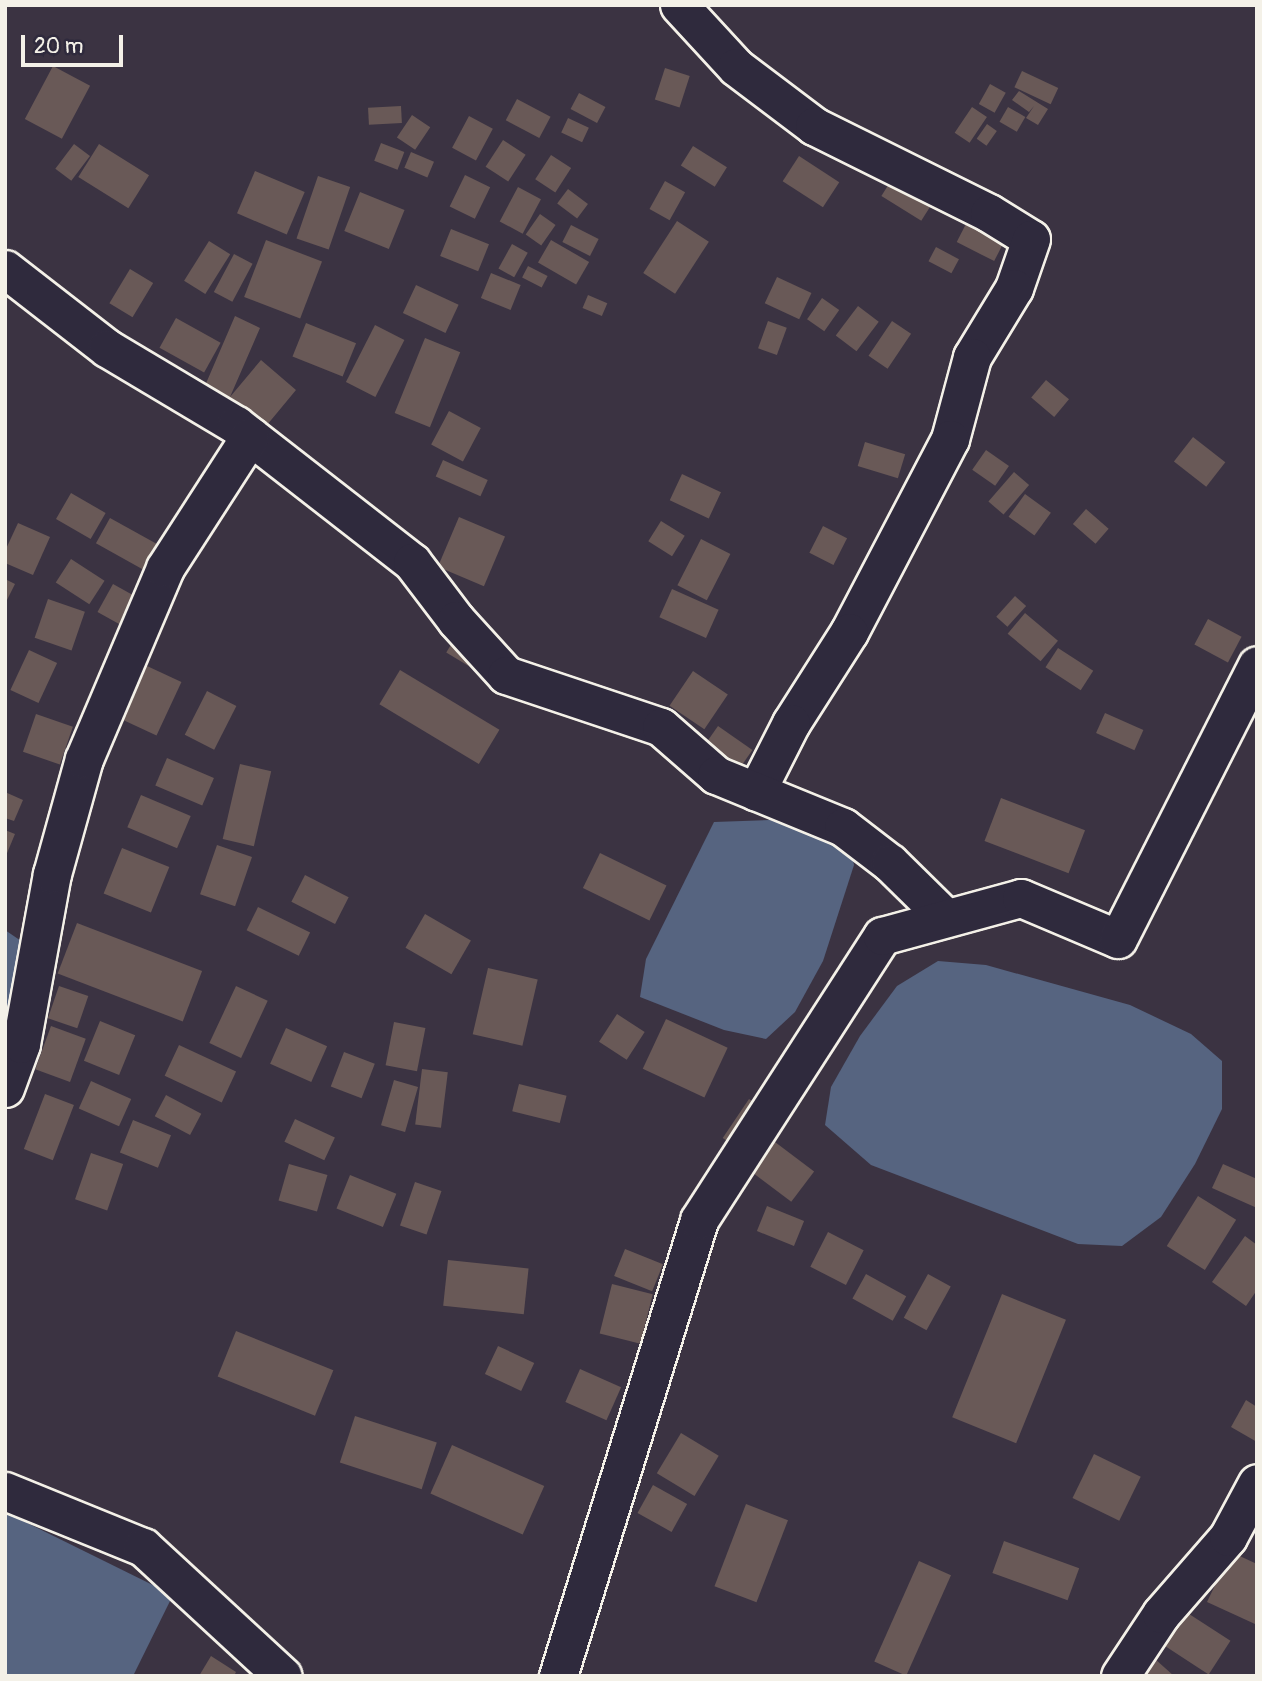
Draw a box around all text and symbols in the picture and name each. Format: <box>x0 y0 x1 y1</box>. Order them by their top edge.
scale bar <box>24 21 126 65</box>
text: 20 m <box>34 33 83 60</box>

